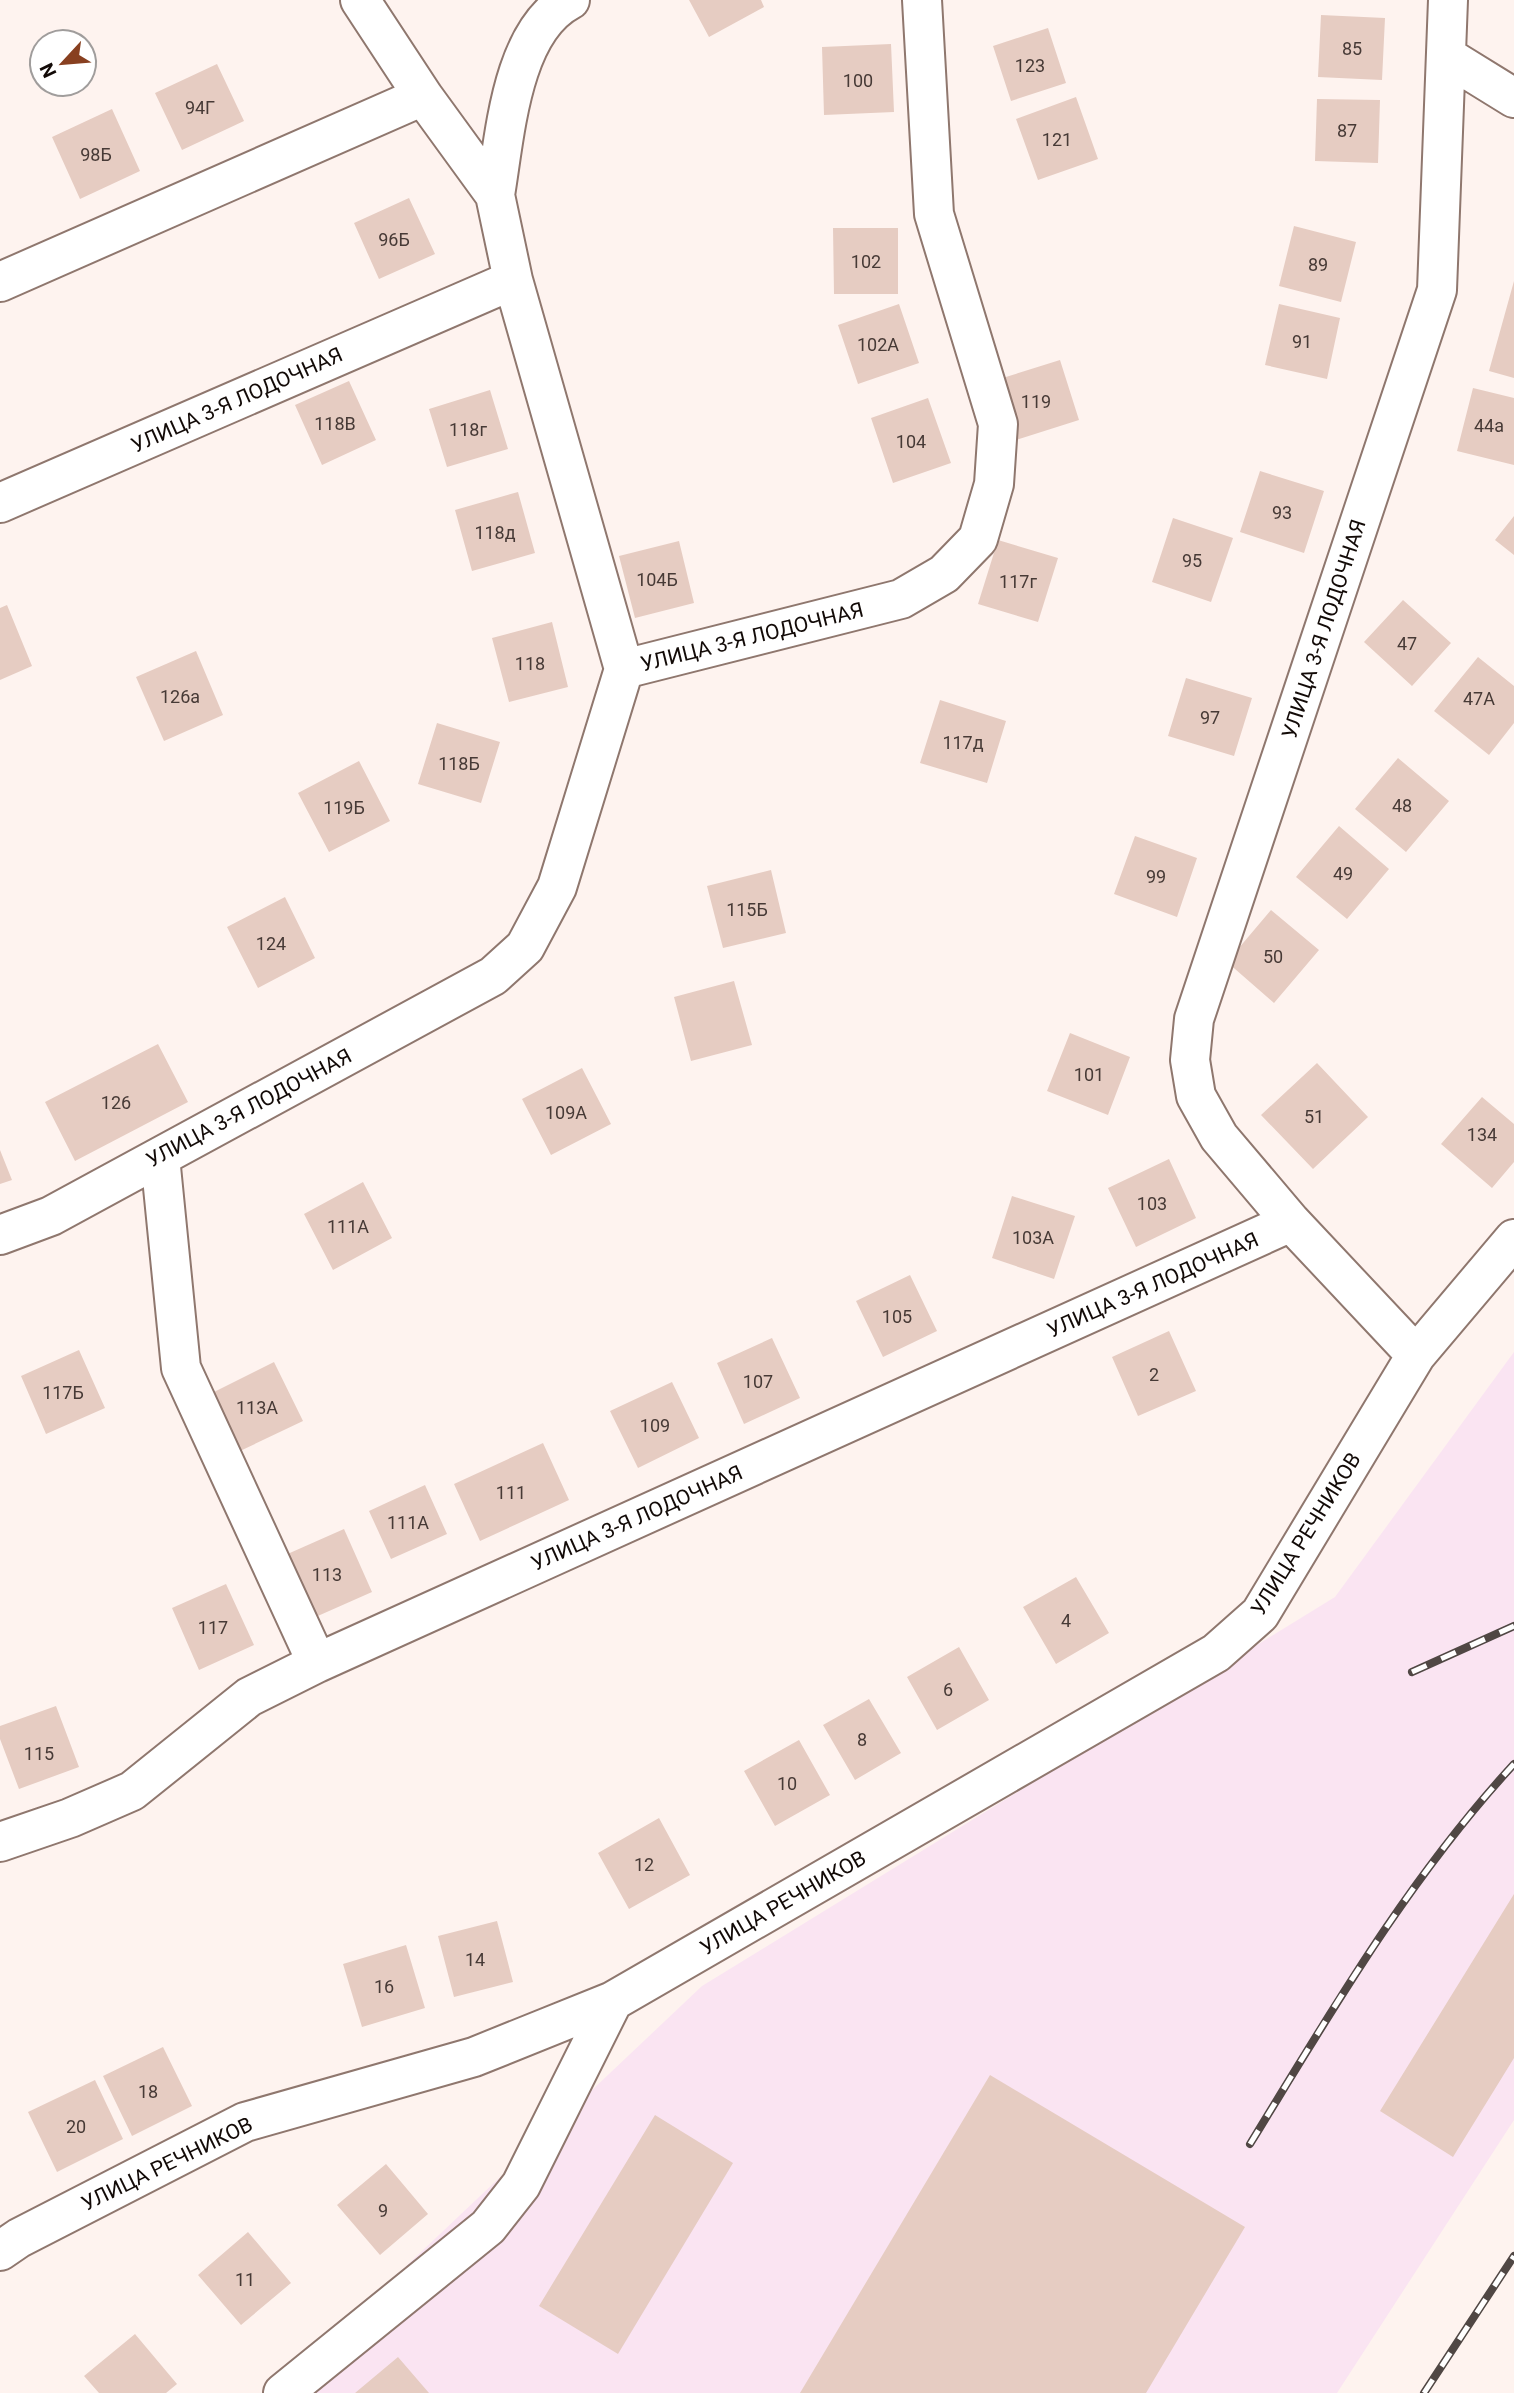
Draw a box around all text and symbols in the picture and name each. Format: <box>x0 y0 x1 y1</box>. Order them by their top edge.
north arrow <box>28 28 98 98</box>
house number: 85 <box>1342 38 1362 59</box>
house number: 123 <box>1015 55 1045 76</box>
text: N <box>35 59 61 81</box>
house number: 100 <box>843 70 873 91</box>
house number: 94Г <box>185 97 215 118</box>
house number: 87 <box>1337 120 1357 141</box>
house number: 121 <box>1042 129 1072 150</box>
house number: 98Б <box>80 144 112 165</box>
house number: 96Б <box>378 229 410 250</box>
house number: 102 <box>851 251 881 272</box>
house number: 89 <box>1308 254 1328 275</box>
house number: 91 <box>1292 331 1312 352</box>
house number: 102А <box>857 334 899 355</box>
street label: УЛИЦА 3-Я ЛОДОЧНАЯ <box>128 343 346 457</box>
house number: 119 <box>1021 391 1051 412</box>
house number: 118В <box>314 413 356 434</box>
house number: 44а <box>1474 415 1504 436</box>
house number: 118г <box>449 419 487 440</box>
house number: 104 <box>896 431 926 452</box>
house number: 93 <box>1272 502 1292 523</box>
street label: УЛИЦА 3-Я ЛОДОЧНАЯ <box>1277 517 1371 741</box>
house number: 118д <box>474 522 516 543</box>
house number: 95 <box>1182 550 1202 571</box>
house number: 104Б <box>636 569 678 590</box>
house number: 117г <box>999 571 1037 592</box>
street label: УЛИЦА 3-Я ЛОДОЧНАЯ <box>638 598 866 676</box>
house number: 47 <box>1397 633 1417 654</box>
house number: 118 <box>515 653 545 674</box>
house number: 126а <box>160 686 200 707</box>
house number: 47А <box>1463 688 1495 709</box>
house number: 97 <box>1200 707 1220 728</box>
house number: 117д <box>942 732 984 753</box>
house number: 118Б <box>438 753 480 774</box>
house number: 48 <box>1392 795 1412 816</box>
house number: 119Б <box>323 797 365 818</box>
house number: 49 <box>1333 863 1353 884</box>
house number: 99 <box>1146 866 1166 887</box>
house number: 115Б <box>726 899 768 920</box>
house number: 124 <box>256 933 286 954</box>
house number: 50 <box>1263 946 1283 967</box>
street label: УЛИЦА 3-Я ЛОДОЧНАЯ <box>142 1044 356 1172</box>
house number: 101 <box>1074 1064 1104 1085</box>
house number: 126 <box>101 1092 131 1113</box>
house number: 109А <box>545 1102 587 1123</box>
house number: 51 <box>1304 1106 1324 1127</box>
house number: 134 <box>1467 1124 1497 1145</box>
house number: 103 <box>1137 1193 1167 1214</box>
house number: 111А <box>327 1216 369 1237</box>
house number: 103А <box>1012 1227 1054 1248</box>
street label: УЛИЦА 3-Я ЛОДОЧНАЯ <box>1044 1228 1262 1342</box>
house number: 105 <box>882 1306 912 1327</box>
house number: 2 <box>1149 1364 1159 1385</box>
house number: 107 <box>743 1371 773 1392</box>
house number: 117Б <box>42 1382 84 1403</box>
house number: 113А <box>236 1397 278 1418</box>
house number: 109 <box>640 1415 670 1436</box>
street label: УЛИЦА РЕЧНИКОВ <box>1246 1448 1366 1620</box>
street label: УЛИЦА 3-Я ЛОДОЧНАЯ <box>528 1461 746 1575</box>
house number: 111 <box>496 1482 526 1503</box>
house number: 111А <box>387 1512 429 1533</box>
house number: 113 <box>312 1564 342 1585</box>
house number: 4 <box>1061 1610 1071 1631</box>
house number: 117 <box>198 1617 228 1638</box>
house number: 6 <box>943 1679 953 1700</box>
house number: 8 <box>857 1729 867 1750</box>
house number: 115 <box>24 1743 54 1764</box>
house number: 10 <box>777 1773 797 1794</box>
street label: УЛИЦА РЕЧНИКОВ <box>696 1846 870 1960</box>
house number: 12 <box>634 1854 654 1875</box>
house number: 14 <box>465 1949 485 1970</box>
house number: 16 <box>374 1976 394 1997</box>
house number: 18 <box>138 2081 158 2102</box>
street label: УЛИЦА РЕЧНИКОВ <box>78 2112 256 2216</box>
house number: 20 <box>66 2116 86 2137</box>
house number: 9 <box>378 2200 388 2221</box>
house number: 11 <box>235 2269 255 2290</box>

